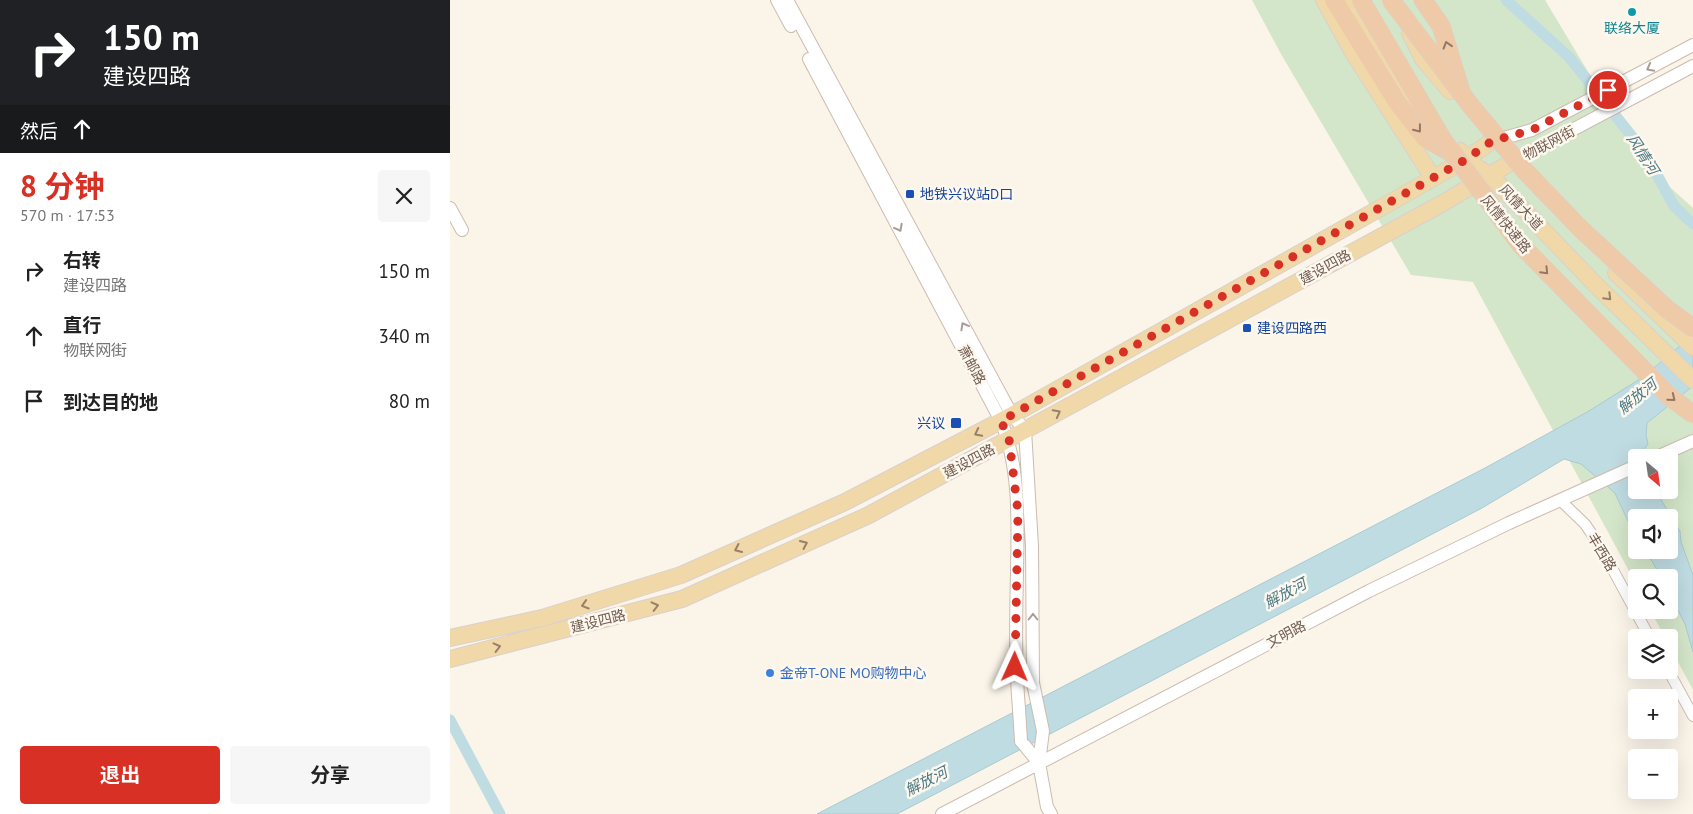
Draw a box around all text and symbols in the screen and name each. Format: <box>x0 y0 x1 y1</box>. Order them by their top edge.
marker: 联络大厦 <box>1626 6 1638 18</box>
text: 150 m <box>103 14 200 60</box>
place label: 联络大厦 <box>1604 19 1660 37</box>
icon: right <box>20 20 85 85</box>
one-way arrow <box>1442 42 1452 50</box>
one-way arrow <box>1647 61 1656 71</box>
text: 建设四路 <box>103 62 191 90</box>
pin <box>1587 69 1629 111</box>
icon: arrive <box>1594 76 1622 104</box>
icon: ahead <box>68 115 96 143</box>
text: 然后 <box>20 119 58 143</box>
street label: 物联网街 <box>1520 122 1578 164</box>
one-way arrow <box>1412 123 1421 133</box>
water label: 风情河 <box>1623 130 1665 181</box>
text: 8 分钟 <box>20 166 105 205</box>
button: close <box>378 170 430 222</box>
street label: 风情大道 <box>1495 180 1547 234</box>
place label: 地铁兴议站D口 <box>920 185 1013 203</box>
marker: 地铁兴议站D口 <box>904 188 916 200</box>
street label: 风情快速路 <box>1477 191 1535 257</box>
text: 570 m · 17:53 <box>20 205 115 225</box>
one-way arrow <box>893 223 903 232</box>
street label: 建设四路 <box>1296 246 1354 288</box>
text: 右转 <box>63 248 101 272</box>
icon: right <box>20 257 48 285</box>
text: 150 m <box>378 259 430 283</box>
one-way arrow <box>1539 265 1548 274</box>
text: 建设四路 <box>63 275 127 295</box>
one-way arrow <box>1602 292 1611 301</box>
text: 直行 <box>63 313 101 337</box>
place label: 建设四路西 <box>1257 319 1327 337</box>
icon: ahead <box>20 322 48 350</box>
one-way arrow <box>960 322 970 331</box>
marker: 建设四路西 <box>1241 322 1253 334</box>
text: 340 m <box>378 324 430 348</box>
text: 物联网街 <box>63 340 127 360</box>
street label: 萧邮路 <box>954 342 990 388</box>
water label: 解放河 <box>1614 373 1663 418</box>
icon: arrive <box>20 387 48 415</box>
text: 80 m <box>389 389 430 413</box>
text: 到达目的地 <box>63 390 158 414</box>
one-way arrow <box>1666 393 1675 401</box>
one-way arrow <box>1052 409 1061 419</box>
place label: 兴议 <box>917 414 945 432</box>
marker: 兴议 <box>949 416 963 430</box>
one-way arrow <box>974 427 983 437</box>
street label: 建设四路 <box>940 440 998 482</box>
north arrow <box>1628 449 1678 499</box>
map controls <box>1628 449 1678 799</box>
button: sound <box>1628 509 1678 559</box>
street label: 丰西路 <box>1583 529 1621 575</box>
one-way arrow <box>799 539 808 550</box>
one-way arrow <box>734 543 743 554</box>
button: search <box>1628 569 1678 619</box>
water label: 解放河 <box>1261 573 1312 612</box>
one-way arrow <box>582 599 590 609</box>
one-way arrow <box>650 601 659 612</box>
street label: 建设四路 <box>569 605 627 637</box>
one-way arrow <box>1028 612 1038 620</box>
street label: 文明路 <box>1263 616 1309 652</box>
button: layers <box>1628 629 1678 679</box>
position arrow <box>988 640 1040 692</box>
one-way arrow <box>493 642 501 652</box>
place label: 金帝T-ONE MO购物中心 <box>780 664 927 682</box>
marker: 金帝T-ONE MO购物中心 <box>764 667 776 679</box>
button: + <box>1628 689 1678 739</box>
button: 退出 <box>20 746 220 804</box>
button: 分享 <box>230 746 430 804</box>
button: − <box>1628 749 1678 799</box>
water label: 解放河 <box>902 761 953 800</box>

